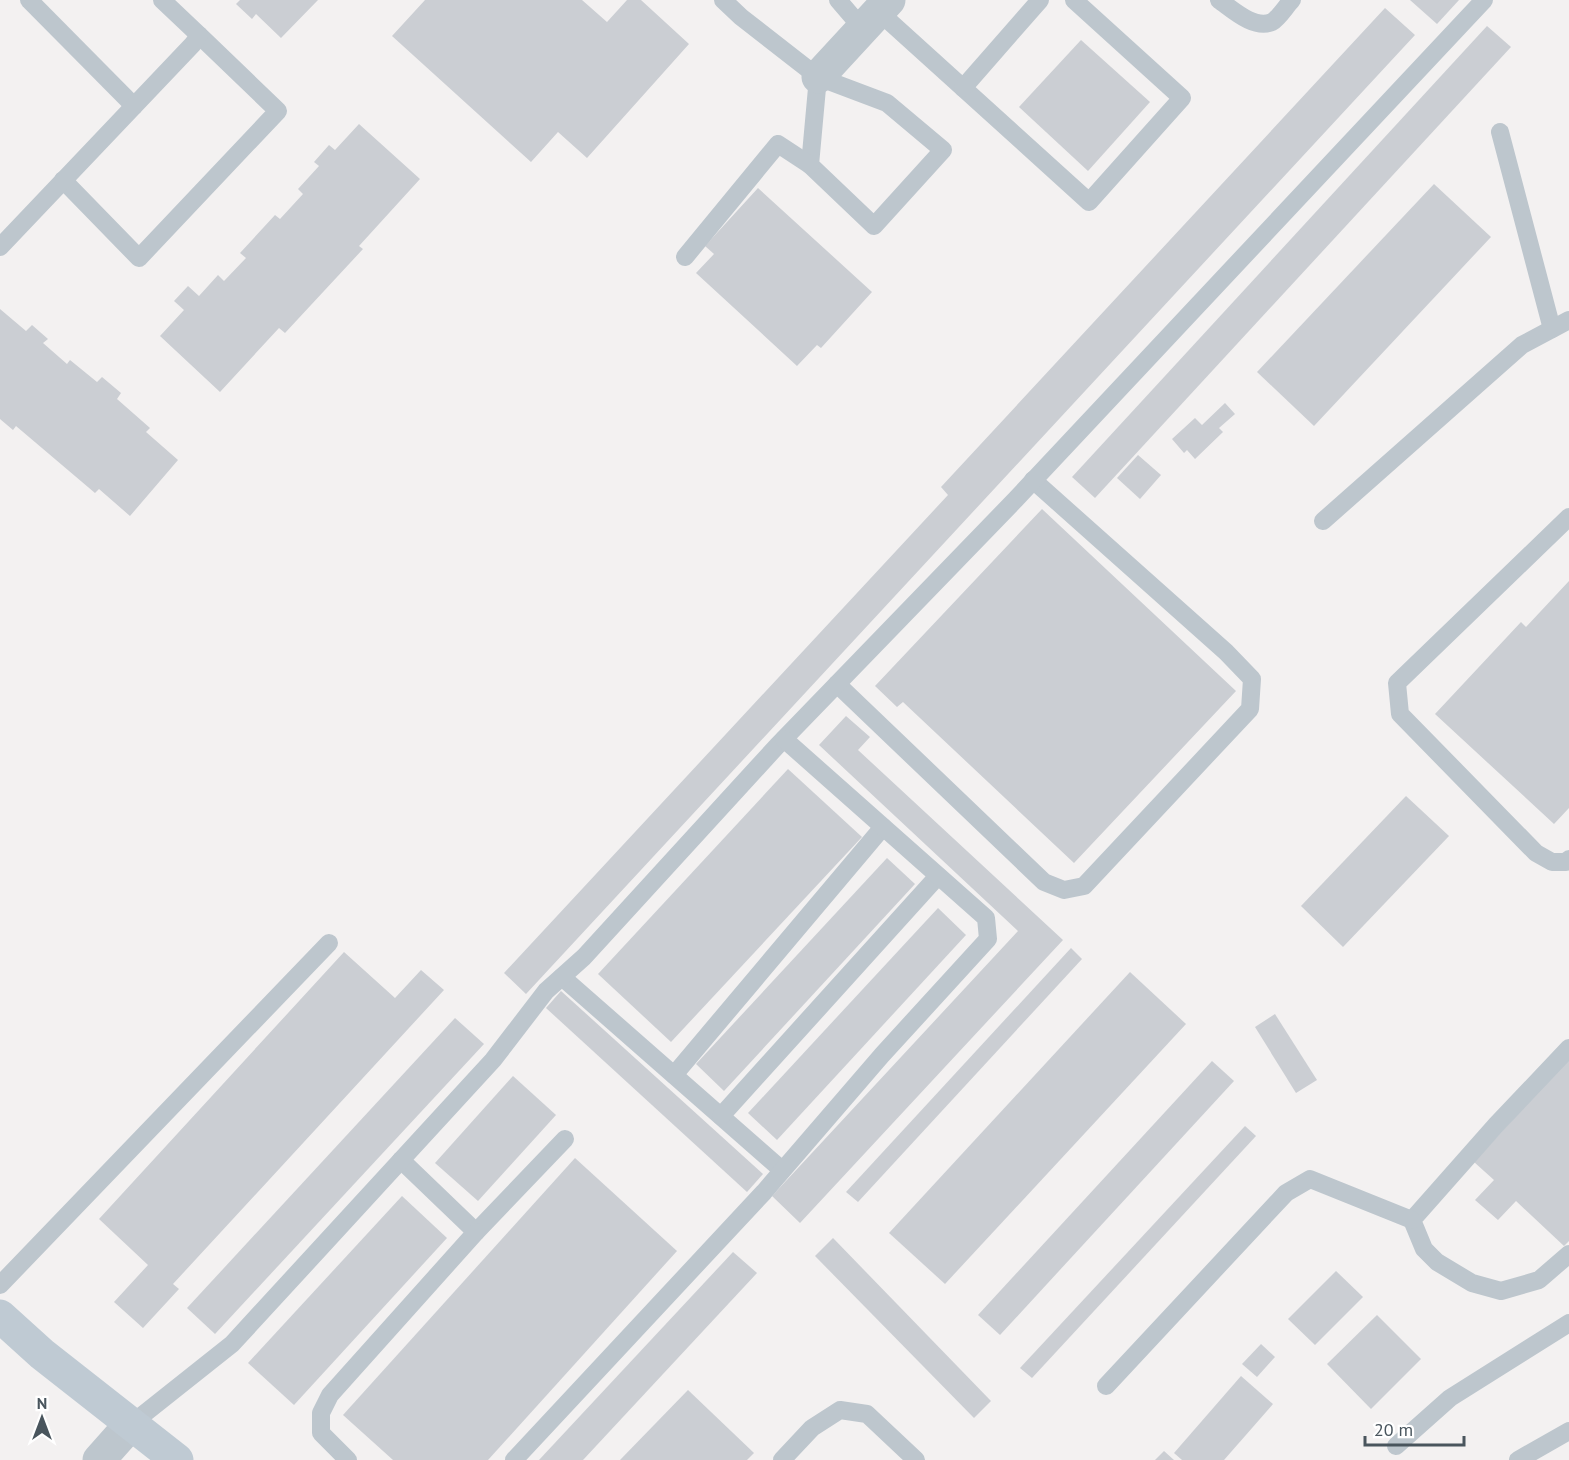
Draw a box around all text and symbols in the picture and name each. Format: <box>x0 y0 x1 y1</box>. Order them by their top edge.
north arrow <box>12 1388 72 1448</box>
text: N <box>37 1393 47 1413</box>
scale bar <box>1365 1409 1464 1447</box>
text: 20 m <box>1374 1418 1413 1441</box>

